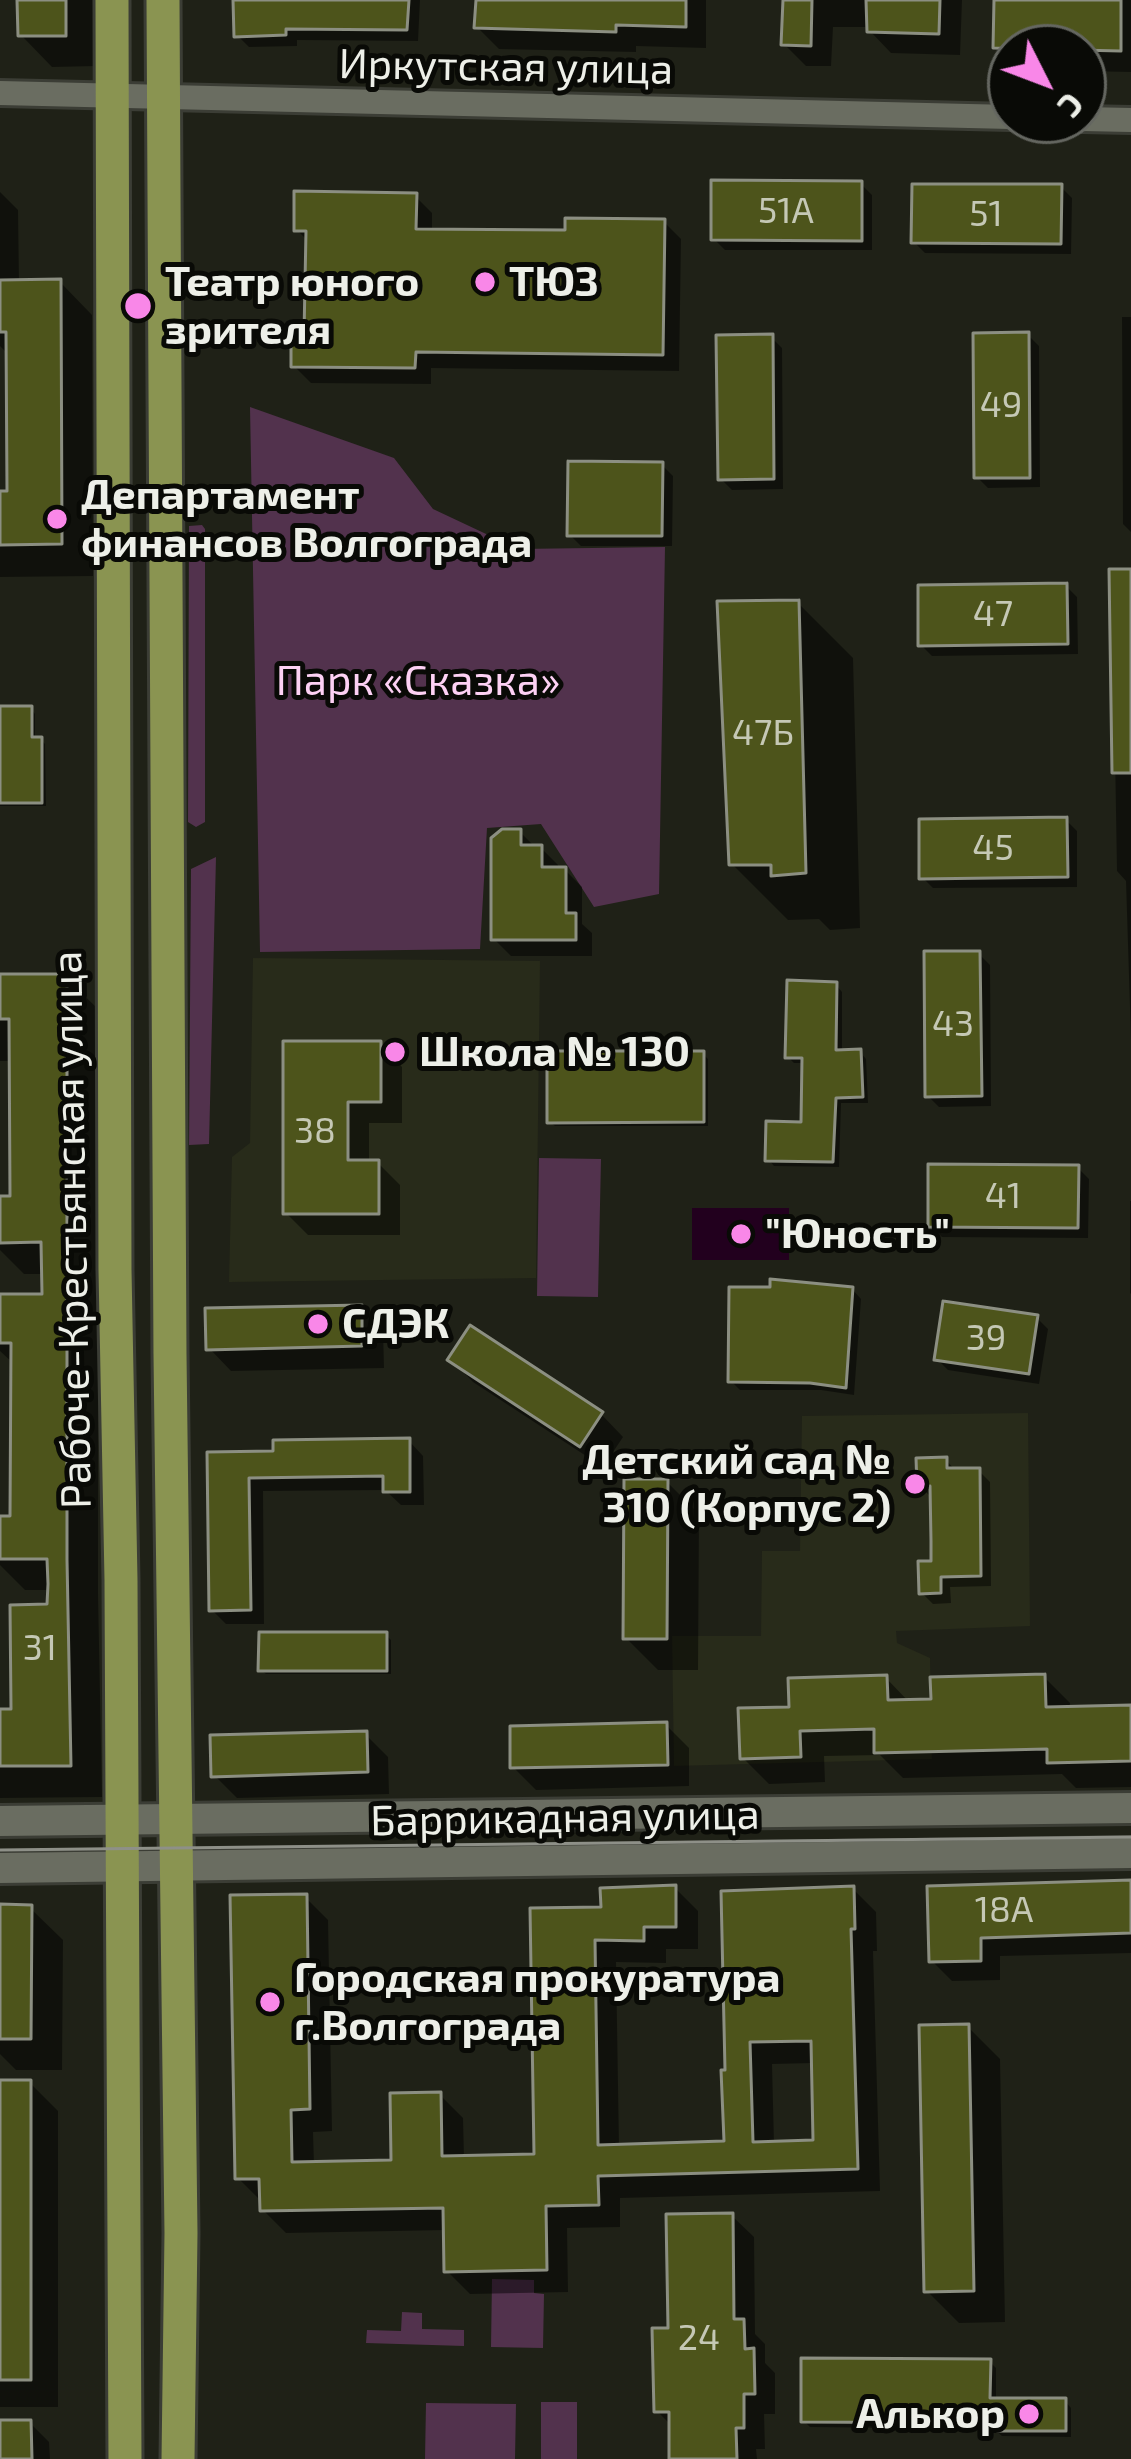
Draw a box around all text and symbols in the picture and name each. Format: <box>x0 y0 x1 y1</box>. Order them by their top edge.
north arrow <box>987 24 1107 144</box>
street label: Иркутская улица <box>338 39 674 95</box>
text: С <box>1050 85 1093 127</box>
house number: 51А <box>758 189 814 233</box>
house number: 51 <box>969 192 1003 236</box>
place label: Театр юного зрителя <box>165 257 419 356</box>
place label: ТЮЗ <box>509 257 599 307</box>
marker: ТЮЗ <box>472 269 498 295</box>
marker: Театр юного зрителя <box>122 290 154 322</box>
house number: 49 <box>980 383 1022 427</box>
place label: Департамент финансов Волгограда <box>81 470 532 568</box>
marker: Департамент финансов Волгограда <box>44 506 70 532</box>
house number: 47 <box>973 592 1013 636</box>
park label: Парк «Сказка» <box>276 656 560 706</box>
house number: 47Б <box>732 711 794 755</box>
house number: 45 <box>972 826 1014 870</box>
street label: Рабоче-Крестьянская улица <box>42 950 102 1510</box>
house number: 43 <box>932 1002 974 1046</box>
place label: Школа № 130 <box>419 1027 690 1077</box>
marker: Школа № 130 <box>382 1039 408 1065</box>
house number: 38 <box>294 1109 336 1153</box>
house number: 41 <box>985 1174 1021 1218</box>
place label: "Юность" <box>765 1209 950 1259</box>
marker: "Юность" <box>728 1221 754 1247</box>
place label: СДЭК <box>342 1299 449 1349</box>
marker: СДЭК <box>305 1311 331 1337</box>
house number: 39 <box>966 1316 1006 1360</box>
place label: Детский сад № 310 (Корпус 2) <box>582 1435 891 1534</box>
marker: Детский сад № 310 (Корпус 2) <box>902 1471 928 1497</box>
house number: 31 <box>23 1626 57 1670</box>
street label: Баррикадная улица <box>370 1789 760 1847</box>
house number: 18А <box>975 1888 1033 1932</box>
place label: Городская прокуратура г.Волгограда <box>294 1953 781 2052</box>
marker: Городская прокуратура г.Волгограда <box>257 1989 283 2015</box>
house number: 24 <box>678 2316 720 2360</box>
place label: Алькор <box>856 2389 1005 2439</box>
marker: Алькор <box>1016 2401 1042 2427</box>

